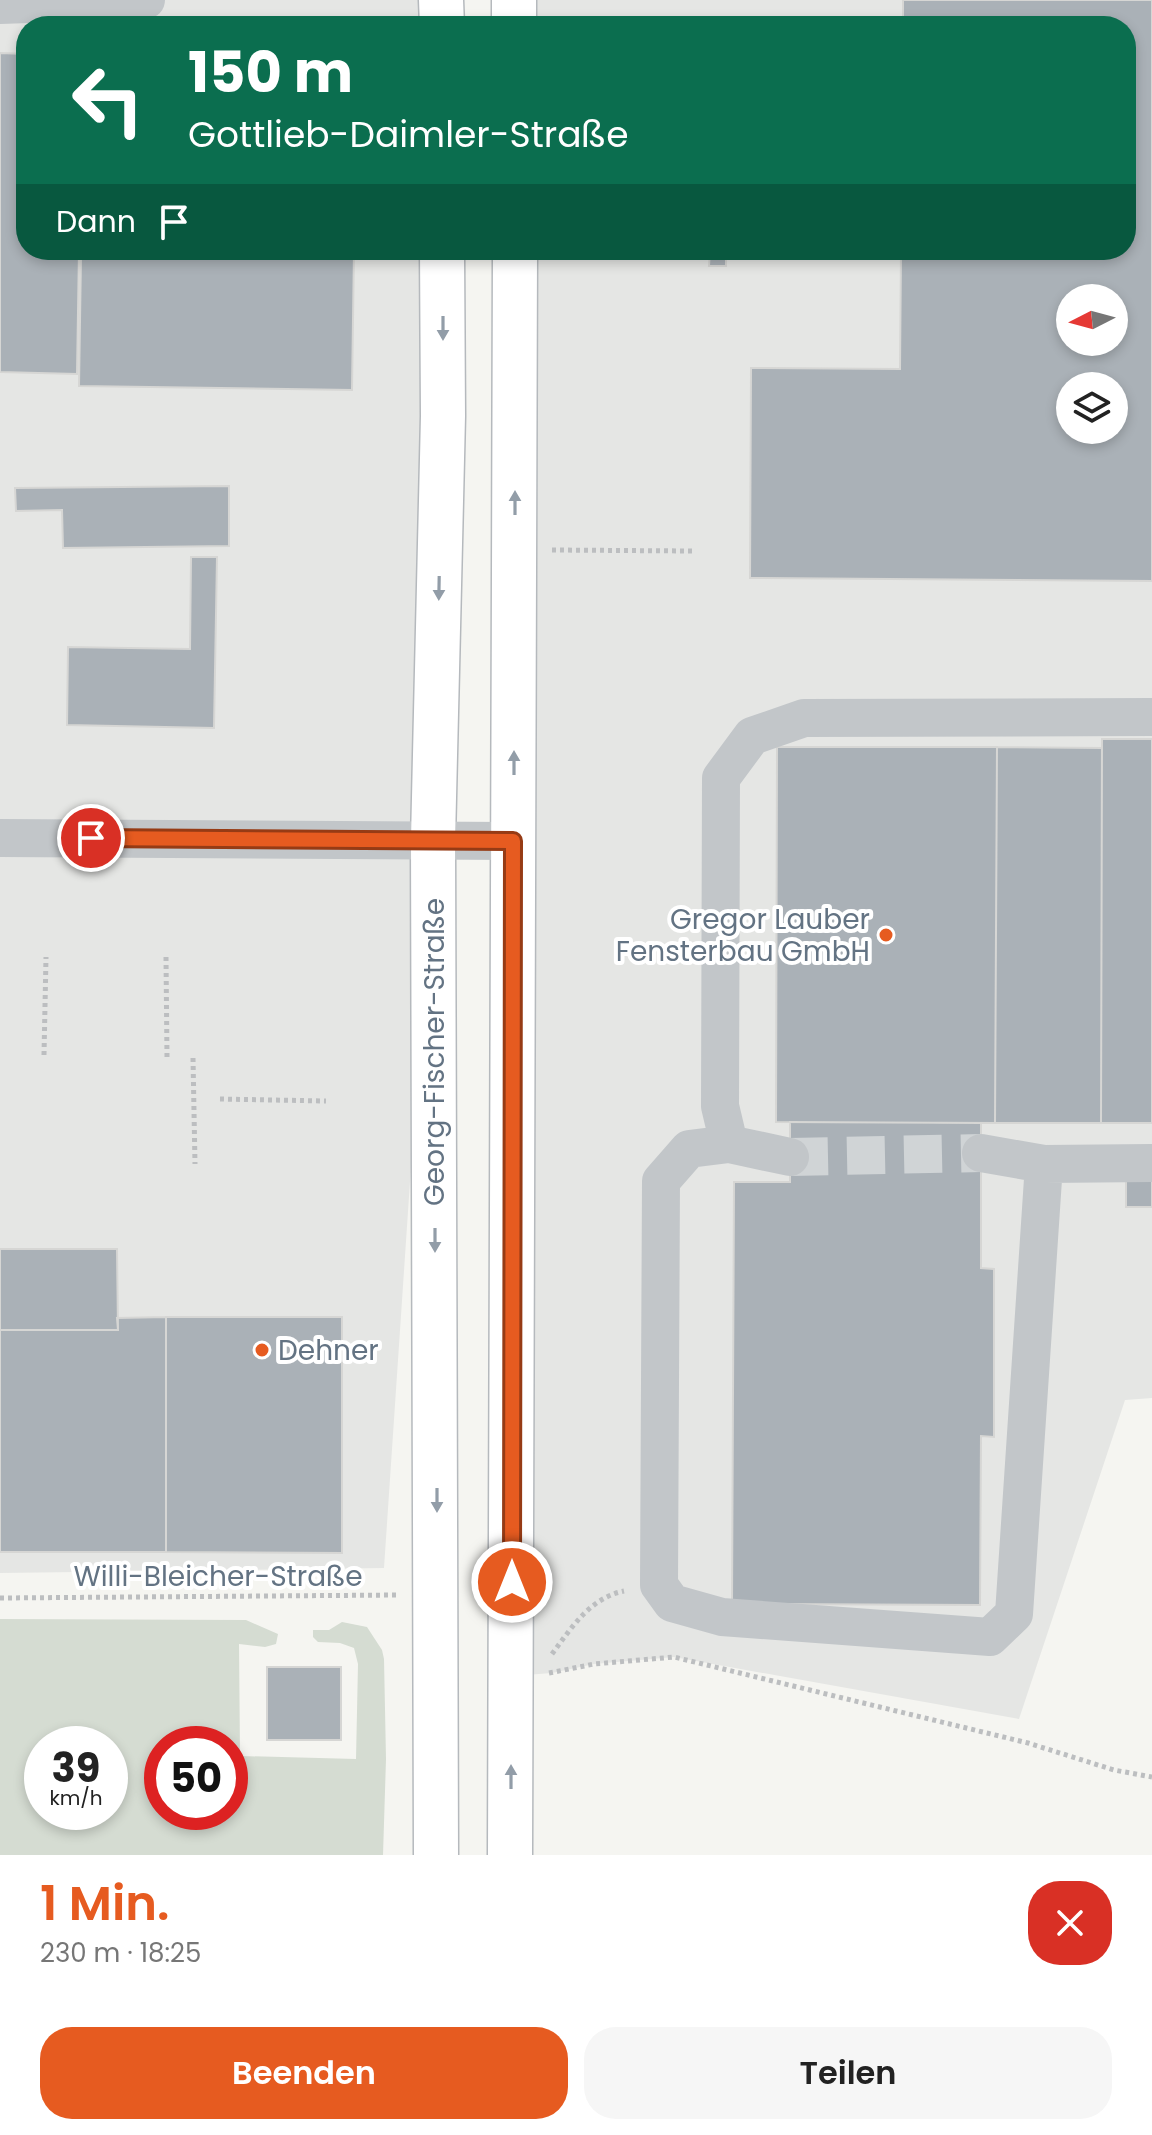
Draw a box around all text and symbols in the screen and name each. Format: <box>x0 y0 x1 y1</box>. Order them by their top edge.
text: 150 m <box>188 33 353 112</box>
icon: left <box>56 48 160 152</box>
text: Gottlieb-Daimler-Straße <box>188 109 628 160</box>
text: Dann <box>56 200 136 243</box>
icon: arrive <box>152 200 196 244</box>
north arrow <box>1056 284 1128 356</box>
map controls <box>1056 284 1128 444</box>
one-way arrow <box>437 316 449 341</box>
button: layers <box>1056 372 1128 444</box>
one-way arrow <box>509 490 521 515</box>
one-way arrow <box>433 576 445 601</box>
one-way arrow <box>508 750 520 775</box>
pin <box>57 804 125 872</box>
icon: arrive <box>69 816 113 860</box>
street label: Georg-Fischer-Straße <box>415 898 454 1206</box>
place label: Gregor Lauber Fensterbau GmbH <box>616 900 870 971</box>
marker: Gregor Lauber Fensterbau GmbH <box>877 926 895 944</box>
one-way arrow <box>429 1228 441 1253</box>
place label: Dehner <box>278 1331 379 1370</box>
marker: Dehner <box>253 1341 271 1359</box>
one-way arrow <box>430 1488 443 1513</box>
position arrow <box>470 1540 554 1624</box>
street label: Willi-Bleicher-Straße <box>73 1557 363 1596</box>
speed limit sign: 50 <box>144 1726 248 1830</box>
text: 39 <box>52 1740 100 1796</box>
one-way arrow <box>505 1764 517 1789</box>
text: km/h <box>49 1784 103 1812</box>
text: 1 Min. <box>40 1870 170 1937</box>
button: close <box>1028 1881 1112 1965</box>
text: 230 m · 18:25 <box>40 1935 201 1971</box>
button: Beenden <box>40 2027 568 2119</box>
button: Teilen <box>584 2027 1112 2119</box>

